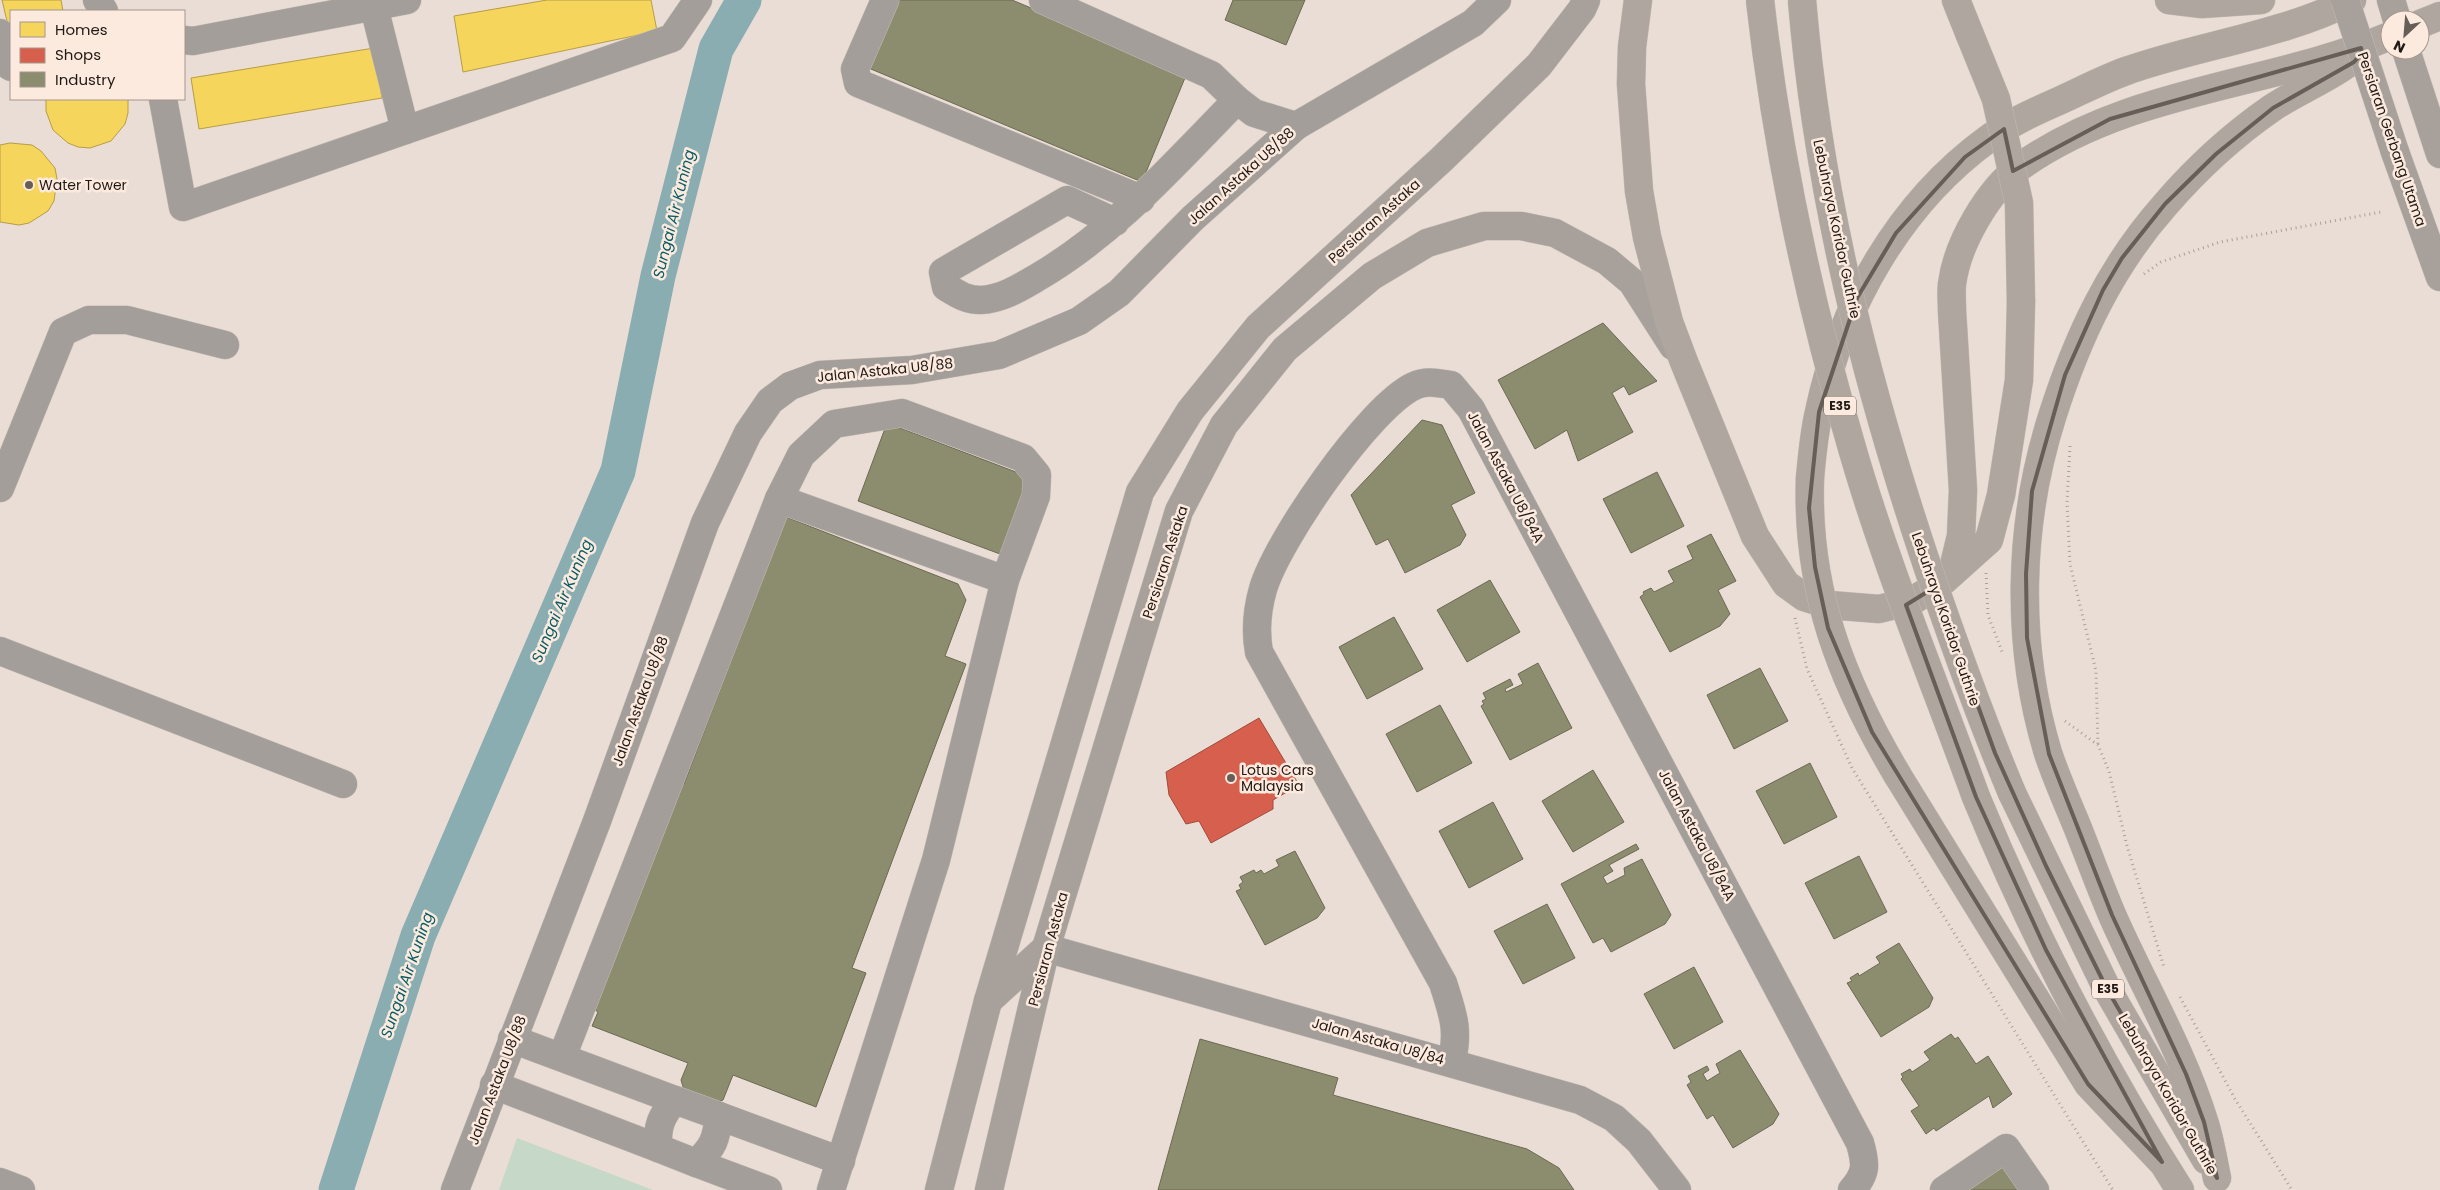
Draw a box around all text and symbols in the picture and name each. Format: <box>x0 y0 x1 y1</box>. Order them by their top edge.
legend <box>10 10 185 100</box>
north arrow <box>2380 10 2430 60</box>
text: Homes <box>55 19 108 40</box>
text: N <box>2390 35 2408 58</box>
text: Shops <box>55 44 101 65</box>
street label: Persiaran Gerbang Utama <box>2353 49 2431 229</box>
text: Industry <box>55 69 116 90</box>
street label: Jalan Astaka U8/88 <box>1183 123 1299 229</box>
street label: Lebuhraya Koridor Guthrie <box>1808 138 1866 321</box>
water label: Sungai Air Kuning <box>647 147 700 280</box>
street label: Persiaran Astaka <box>1324 174 1424 268</box>
place label: Water Tower <box>39 175 127 195</box>
marker: Water Tower <box>23 179 35 191</box>
street label: Jalan Astaka U8/88 <box>816 353 954 387</box>
road number: E35 <box>1824 396 1856 416</box>
street label: Jalan Astaka U8/84A <box>1463 408 1549 546</box>
street label: Persiaran Astaka <box>1137 503 1193 621</box>
street label: Lebuhraya Koridor Guthrie <box>1907 529 1985 709</box>
water label: Sungai Air Kuning <box>526 536 597 666</box>
street label: Jalan Astaka U8/88 <box>607 633 673 769</box>
place label: Lotus Cars Malaysia <box>1241 760 1314 796</box>
street label: Jalan Astaka U8/84A <box>1654 766 1740 904</box>
marker: Lotus Cars Malaysia <box>1225 772 1237 784</box>
street label: Persiaran Astaka <box>1023 890 1073 1008</box>
water label: Sungai Air Kuning <box>375 909 438 1041</box>
road number: E35 <box>2092 980 2124 999</box>
street label: Lebuhraya Koridor Guthrie <box>2114 1010 2222 1178</box>
street label: Jalan Astaka U8/88 <box>463 1012 531 1147</box>
street label: Jalan Astaka U8/84 <box>1309 1013 1447 1070</box>

